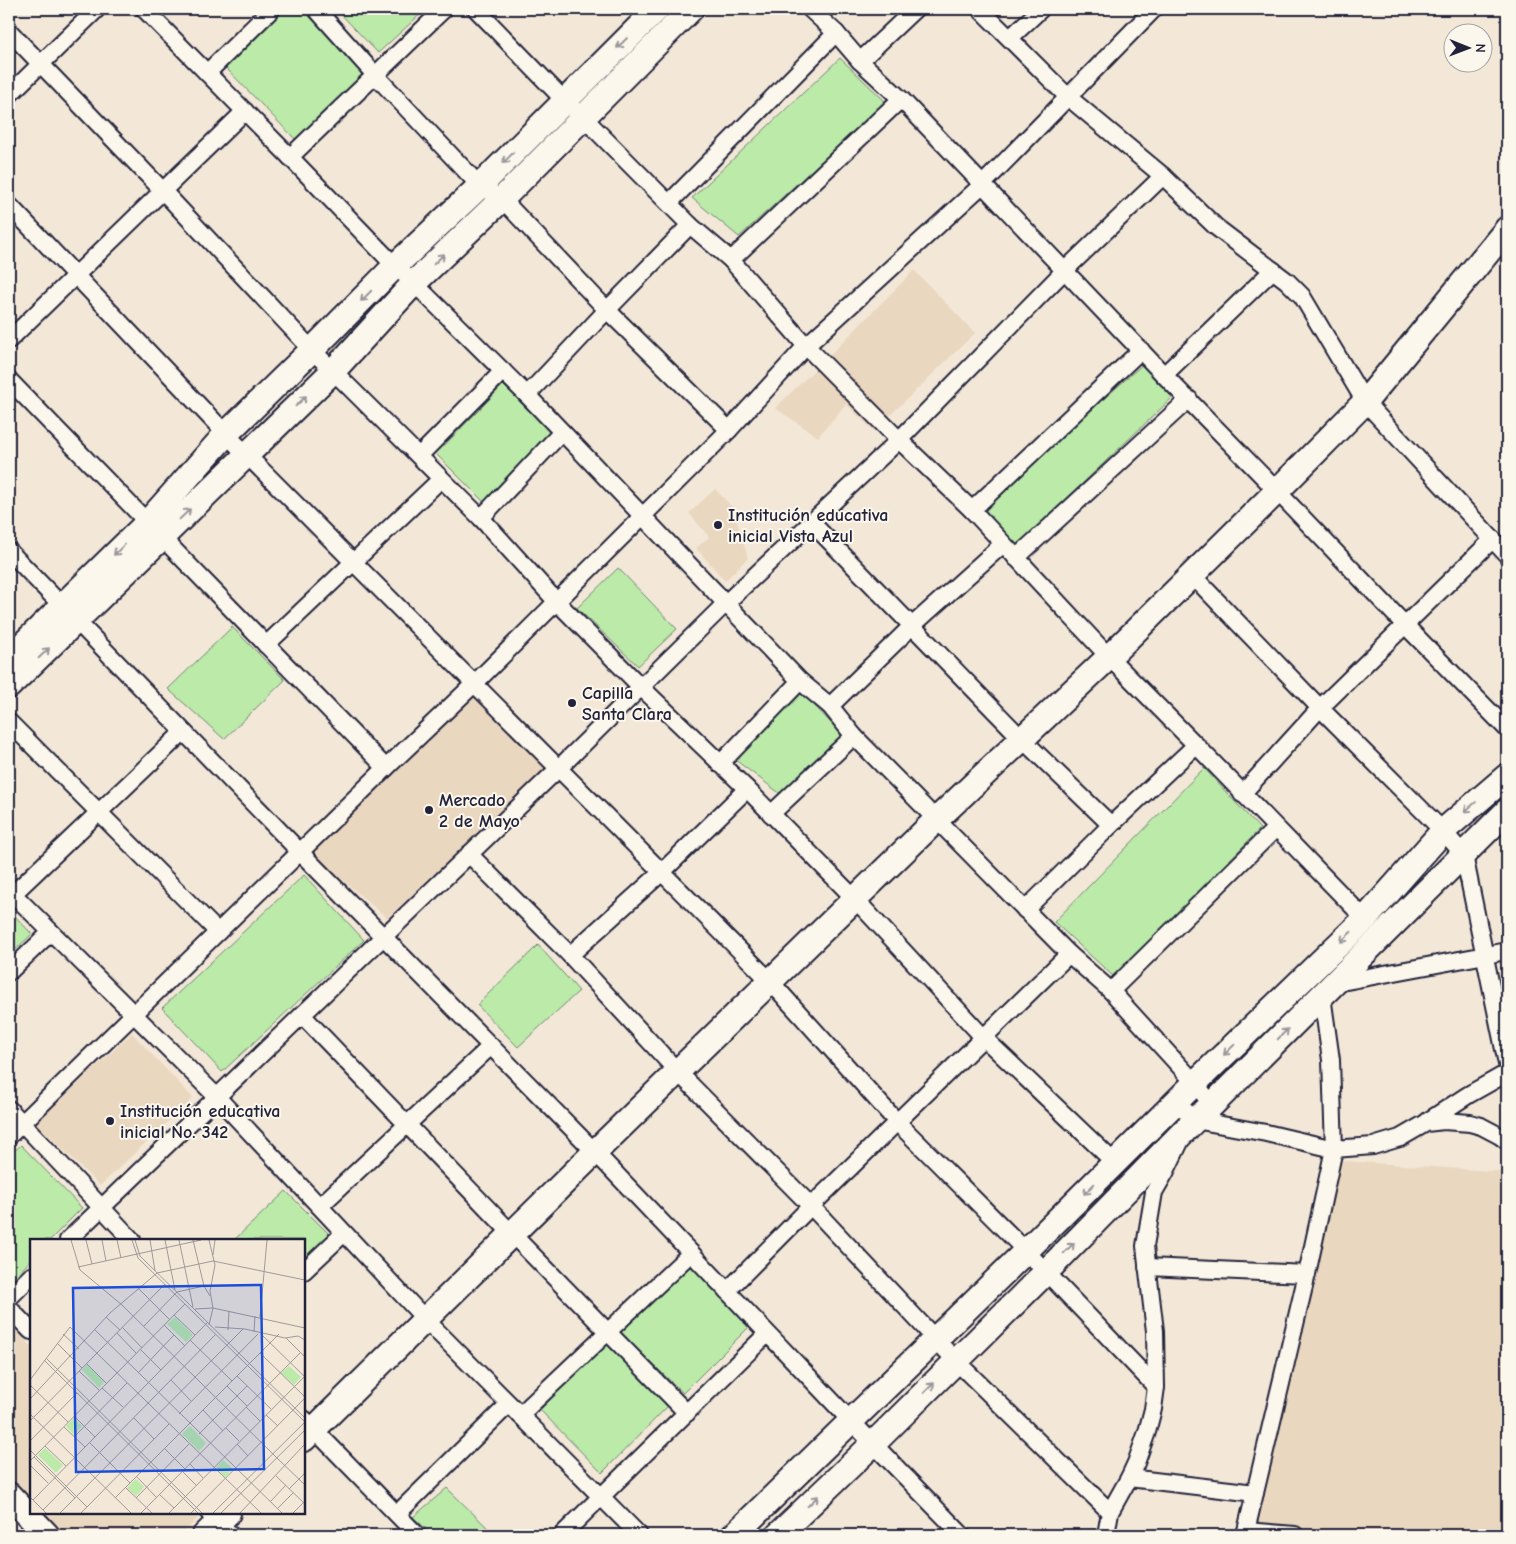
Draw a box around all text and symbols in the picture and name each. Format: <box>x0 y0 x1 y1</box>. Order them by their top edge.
north arrow <box>1444 22 1494 72</box>
one-way arrow <box>616 37 628 49</box>
text: N <box>1472 44 1489 53</box>
one-way arrow <box>502 152 514 164</box>
one-way arrow <box>432 253 445 265</box>
one-way arrow <box>360 289 372 301</box>
one-way arrow <box>295 395 308 407</box>
place label: Institución educativa inicial Vista Azul <box>728 505 888 547</box>
one-way arrow <box>179 508 191 521</box>
marker: Institución educativa inicial Vista Azul <box>712 519 724 531</box>
one-way arrow <box>113 544 125 557</box>
one-way arrow <box>38 647 50 659</box>
place label: Capilla Santa Clara <box>582 683 672 725</box>
marker: Capilla Santa Clara <box>566 697 578 709</box>
place label: Mercado 2 de Mayo <box>439 790 520 832</box>
one-way arrow <box>1464 802 1477 813</box>
marker: Mercado 2 de Mayo <box>423 804 435 816</box>
one-way arrow <box>1340 931 1352 943</box>
one-way arrow <box>1277 1028 1289 1041</box>
one-way arrow <box>1223 1044 1235 1056</box>
place label: Institución educativa inicial No. 342 <box>120 1101 280 1143</box>
marker: Institución educativa inicial No. 342 <box>104 1115 116 1127</box>
one-way arrow <box>1083 1183 1095 1195</box>
inset map <box>30 1239 305 1514</box>
one-way arrow <box>1063 1242 1075 1254</box>
one-way arrow <box>923 1382 936 1394</box>
one-way arrow <box>807 1496 819 1508</box>

